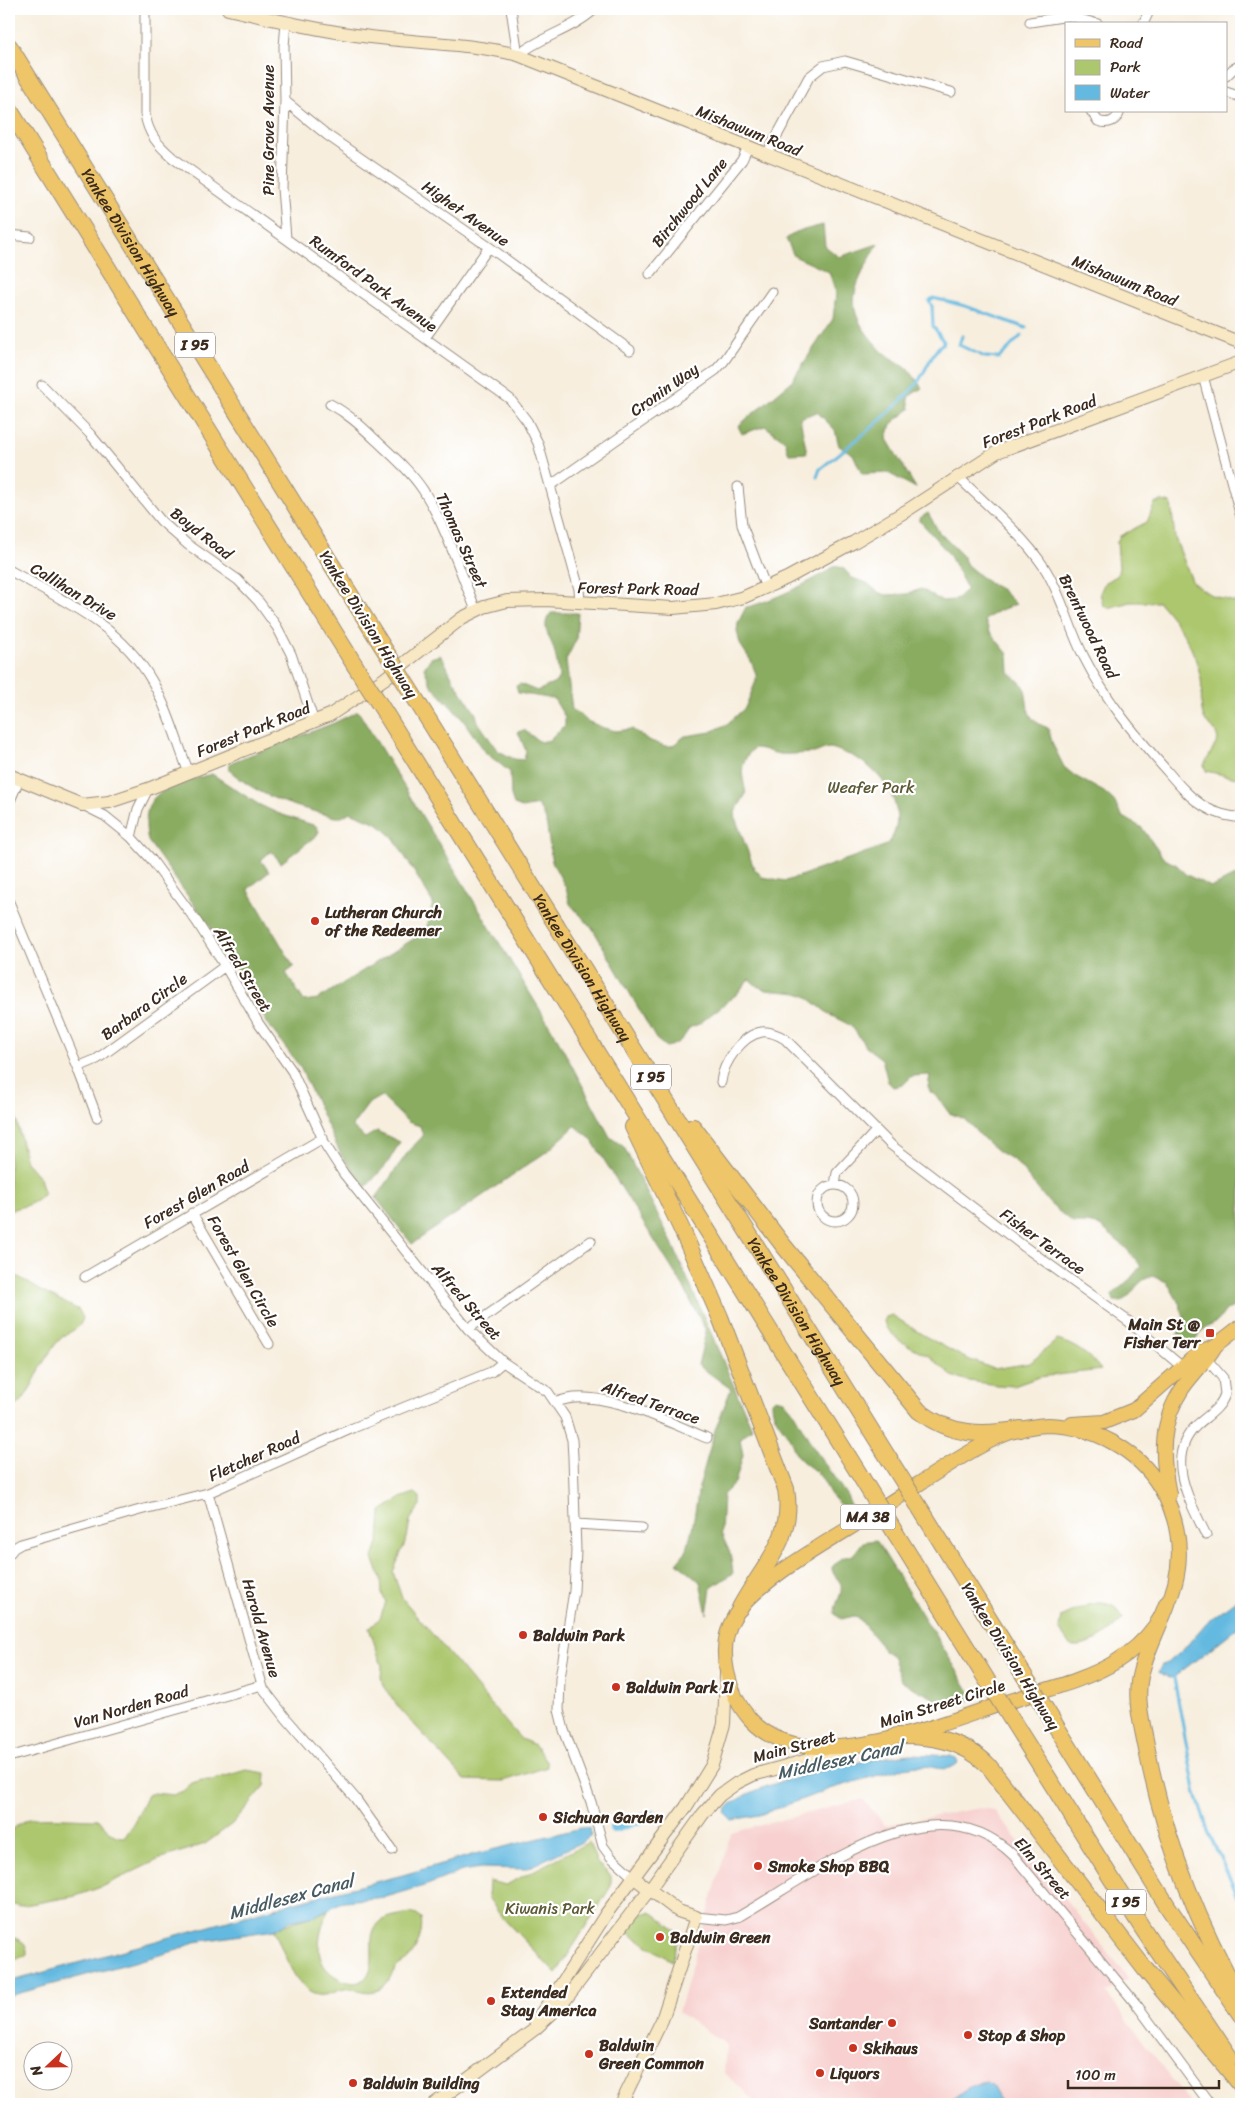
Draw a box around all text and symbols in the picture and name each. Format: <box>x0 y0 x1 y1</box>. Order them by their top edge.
legend <box>1065 22 1228 112</box>
text: Road <box>1110 30 1143 56</box>
text: Park <box>1110 54 1141 80</box>
street label: Pine Grove Avenue <box>254 65 283 196</box>
text: Water <box>1110 80 1150 106</box>
street label: Mishawum Road <box>692 96 807 165</box>
street label: Birchwood Lane <box>644 151 735 254</box>
street label: Yankee Division Highway <box>73 162 188 323</box>
street label: Highet Avenue <box>416 172 516 255</box>
street label: Rumford Park Avenue <box>303 227 444 340</box>
street label: Mishawum Road <box>1068 246 1183 315</box>
road number: I 95 <box>175 332 215 358</box>
street label: Cronin Way <box>624 354 706 424</box>
street label: Forest Park Road <box>978 386 1102 457</box>
street label: Thomas Street <box>427 488 496 593</box>
street label: Boyd Road <box>164 499 241 568</box>
street label: Yankee Division Highway <box>311 544 426 705</box>
street label: Callihan Drive <box>25 554 123 629</box>
street label: Brentwood Road <box>1051 569 1127 685</box>
street label: Forest Park Road <box>577 573 700 604</box>
street label: Forest Park Road <box>192 693 316 766</box>
park label: Weafer Park <box>828 773 915 802</box>
street label: Yankee Division Highway <box>525 888 640 1048</box>
place label: Lutheran Church of the Redeemer <box>325 898 442 945</box>
marker: Lutheran Church of the Redeemer <box>309 915 321 927</box>
street label: Alfred Street <box>205 920 280 1018</box>
street label: Barbara Circle <box>95 965 194 1048</box>
road number: I 95 <box>631 1064 671 1090</box>
street label: Forest Glen Road <box>137 1151 256 1237</box>
street label: Fisher Terrace <box>994 1200 1092 1283</box>
street label: Forest Glen Circle <box>199 1209 288 1333</box>
street label: Yankee Division Highway <box>739 1231 854 1392</box>
street label: Alfred Street <box>424 1255 509 1347</box>
place label: Main St @ Fisher Terr <box>1123 1310 1201 1357</box>
marker: Main St @ Fisher Terr <box>1204 1327 1216 1339</box>
street label: Alfred Terrace <box>597 1372 704 1433</box>
street label: Fletcher Road <box>204 1423 306 1490</box>
road number: MA 38 <box>840 1504 896 1530</box>
street label: Harold Avenue <box>233 1575 290 1681</box>
street label: Yankee Division Highway <box>953 1576 1068 1737</box>
place label: Baldwin Park <box>533 1621 626 1650</box>
marker: Baldwin Park <box>517 1629 529 1641</box>
street label: Main Street Circle <box>876 1670 1009 1736</box>
place label: Baldwin Park II <box>626 1673 735 1702</box>
street label: Van Norden Road <box>70 1676 194 1737</box>
marker: Baldwin Park II <box>610 1681 622 1693</box>
street label: Main Street <box>749 1721 839 1771</box>
water label: Middlesex Canal <box>774 1730 910 1789</box>
place label: Sichuan Garden <box>552 1803 664 1832</box>
marker: Sichuan Garden <box>537 1811 549 1823</box>
street label: Elm Street <box>1007 1830 1079 1907</box>
place label: Smoke Shop BBQ <box>767 1852 890 1881</box>
marker: Smoke Shop BBQ <box>752 1860 764 1872</box>
water label: Middlesex Canal <box>225 1864 361 1929</box>
road number: I 95 <box>1106 1890 1146 1914</box>
park label: Kiwanis Park <box>505 1894 595 1923</box>
place label: Baldwin Green <box>670 1923 771 1952</box>
marker: Baldwin Green <box>654 1931 666 1943</box>
place label: Extended Stay America <box>500 1978 597 2025</box>
marker: Extended Stay America <box>485 1995 497 2007</box>
place label: Santander <box>808 2009 883 2038</box>
marker: Santander <box>886 2017 898 2029</box>
place label: Stop & Shop <box>977 2021 1066 2050</box>
marker: Stop & Shop <box>962 2029 974 2041</box>
place label: Baldwin Green Common <box>598 2031 704 2078</box>
place label: Skihaus <box>862 2034 918 2063</box>
north arrow <box>22 2040 72 2090</box>
marker: Skihaus <box>847 2042 859 2054</box>
marker: Baldwin Green Common <box>583 2048 595 2060</box>
scale bar <box>1068 2058 1219 2090</box>
place label: Liquors <box>830 2059 880 2088</box>
text: N <box>23 2061 50 2081</box>
text: 100 m <box>1075 2062 1116 2088</box>
marker: Liquors <box>814 2067 826 2079</box>
place label: Baldwin Building <box>363 2069 480 2098</box>
marker: Baldwin Building <box>347 2077 359 2089</box>

